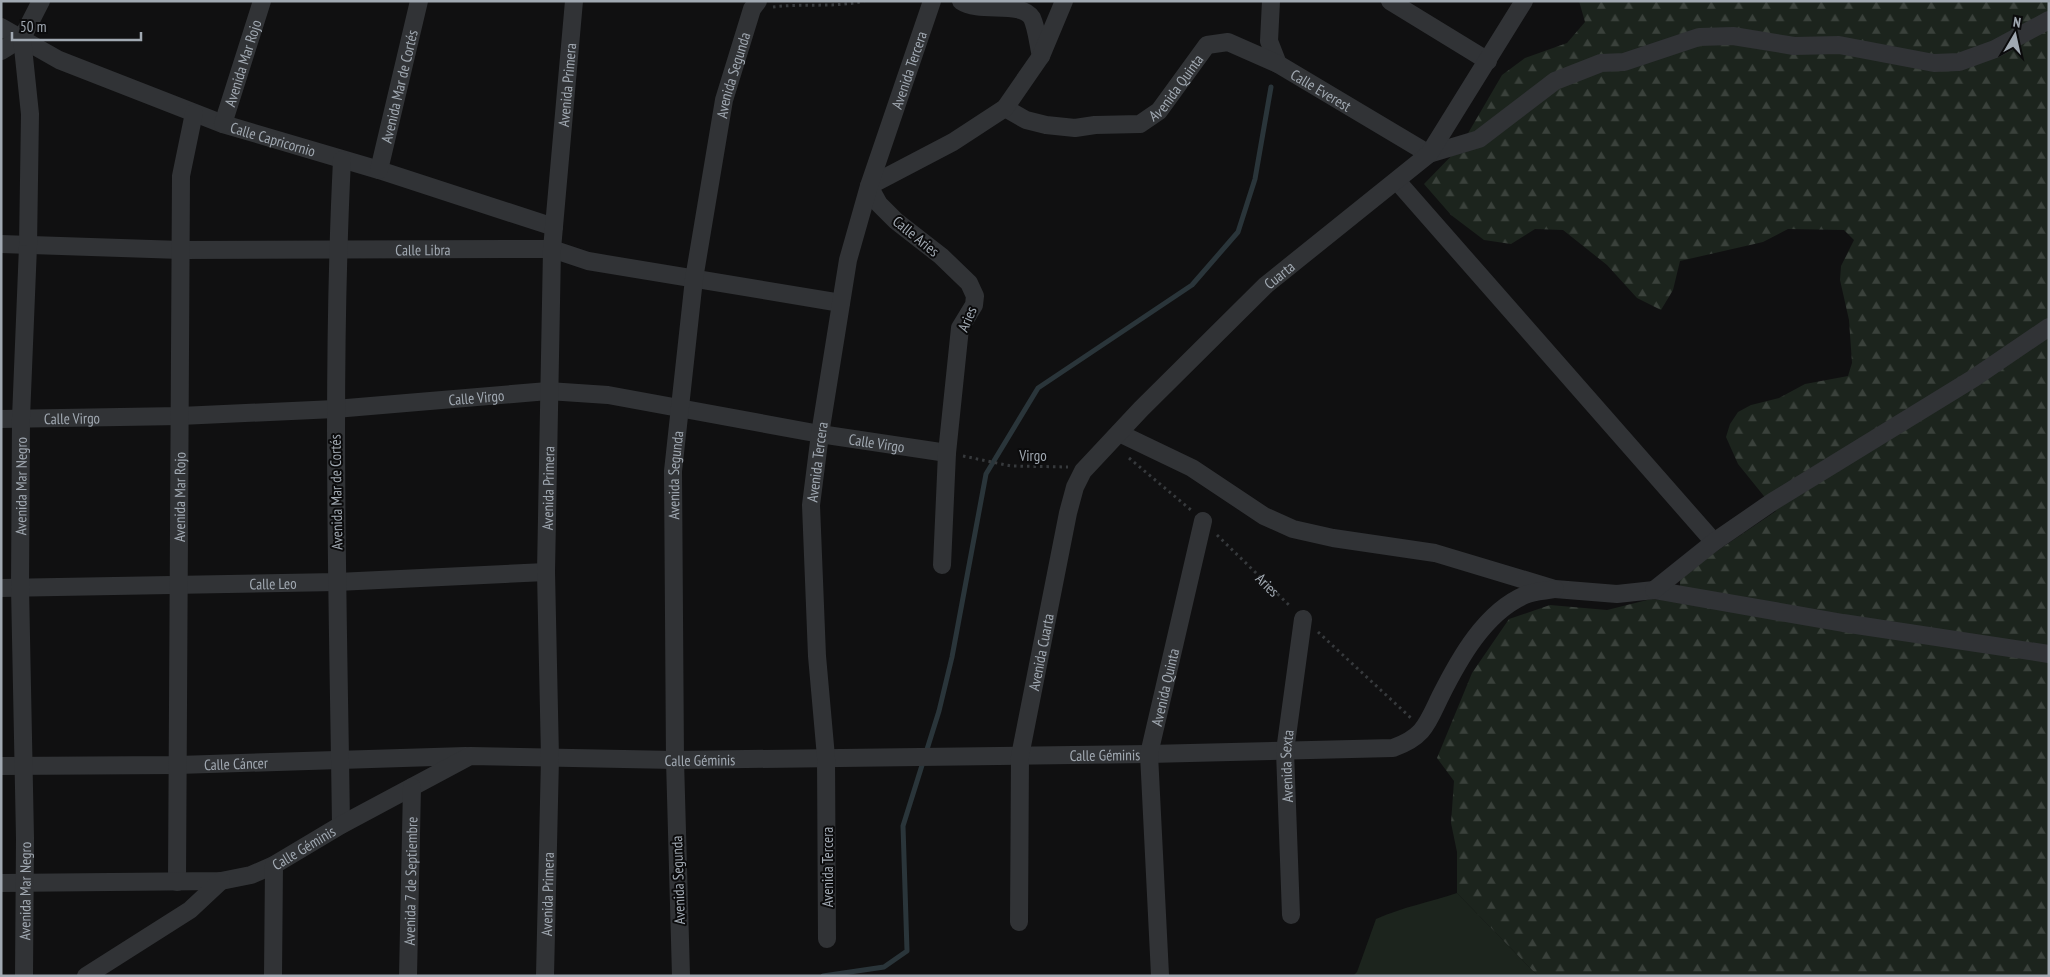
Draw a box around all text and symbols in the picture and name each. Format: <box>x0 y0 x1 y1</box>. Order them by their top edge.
scale bar <box>12 10 141 42</box>
north arrow <box>1990 10 2040 60</box>
text: N <box>2012 13 2022 32</box>
text: 50 m <box>20 17 46 36</box>
street label: Avenida Mar Rojo <box>220 17 265 109</box>
street label: Avenida Mar de Cortés <box>376 28 421 145</box>
street label: Avenida Tercera <box>887 29 931 111</box>
street label: Avenida Segunda <box>712 30 754 119</box>
street label: Avenida Primera <box>553 42 580 128</box>
street label: Avenida Quinta <box>1145 50 1207 125</box>
street label: Calle Everest <box>1288 64 1355 115</box>
street label: Calle Capricornio <box>228 117 318 160</box>
street label: Calle Aries <box>889 212 943 260</box>
street label: Calle Libra <box>395 240 451 259</box>
street label: Cuarta <box>1260 257 1298 293</box>
street label: Aries <box>953 303 981 335</box>
street label: Calle Virgo <box>448 385 505 409</box>
street label: Calle Virgo <box>44 408 100 428</box>
street label: Avenida Tercera <box>802 420 831 503</box>
street label: Calle Virgo <box>848 429 906 456</box>
street label: Avenida Segunda <box>663 430 687 520</box>
street label: Avenida Mar de Cortés <box>325 434 347 550</box>
street label: Avenida Mar Negro <box>11 437 30 535</box>
street label: Avenida Primera <box>537 446 558 530</box>
street label: Virgo <box>1018 446 1047 465</box>
street label: Avenida Mar Rojo <box>169 452 189 542</box>
street label: Aries <box>1252 569 1284 600</box>
street label: Calle Leo <box>249 573 297 593</box>
street label: Avenida Cuarta <box>1024 612 1057 692</box>
street label: Avenida Quinta <box>1146 646 1183 728</box>
street label: Avenida Sexta <box>1275 729 1297 803</box>
street label: Calle Géminis <box>1069 745 1140 765</box>
street label: Calle Géminis <box>664 750 735 770</box>
street label: Calle Cáncer <box>204 753 269 774</box>
street label: Avenida 7 de Septiembre <box>399 816 421 946</box>
street label: Calle Géminis <box>268 821 339 874</box>
street label: Avenida Tercera <box>818 827 837 907</box>
street label: Avenida Segunda <box>667 835 689 925</box>
street label: Avenida Mar Negro <box>15 842 34 940</box>
street label: Avenida Primera <box>536 852 557 936</box>

